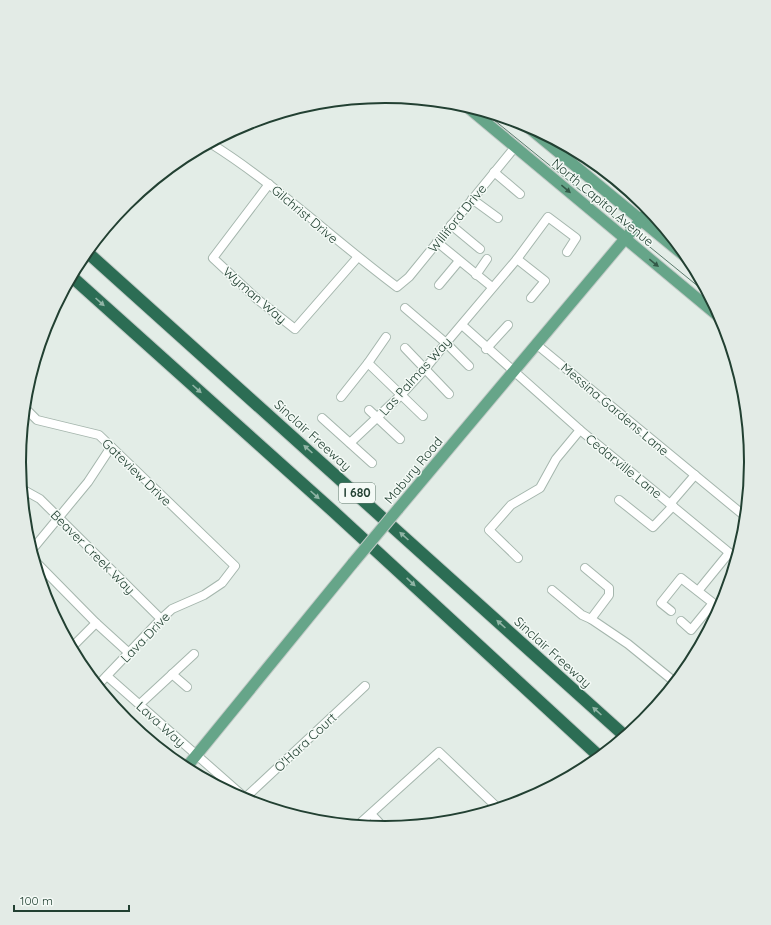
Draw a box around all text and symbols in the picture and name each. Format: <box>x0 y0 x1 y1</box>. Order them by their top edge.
street label: North Capitol Avenue <box>549 155 657 249</box>
street label: Williford Drive <box>424 180 490 256</box>
street label: Gilchrist Drive <box>268 182 342 246</box>
one-way arrow <box>560 185 571 194</box>
one-way arrow <box>649 259 660 268</box>
street label: Wyman Way <box>220 263 290 327</box>
one-way arrow <box>95 298 106 307</box>
street label: Las Palmas Way <box>376 333 454 419</box>
street label: Messina Gardens Lane <box>558 359 672 459</box>
one-way arrow <box>192 385 202 394</box>
street label: Sinclair Freeway <box>271 396 355 474</box>
street label: Cedarville Lane <box>583 430 665 502</box>
street label: Mabury Road <box>380 433 446 507</box>
street label: Gateview Drive <box>99 435 175 509</box>
one-way arrow <box>303 445 313 454</box>
road number: I 680 <box>339 483 375 503</box>
one-way arrow <box>310 490 320 499</box>
street label: Beaver Creek Way <box>48 507 138 597</box>
one-way arrow <box>399 532 410 541</box>
one-way arrow <box>406 578 416 587</box>
street label: Lava Drive <box>117 608 173 666</box>
street label: Sinclair Freeway <box>511 613 595 691</box>
one-way arrow <box>496 619 506 628</box>
street label: Lava Way <box>133 698 189 750</box>
one-way arrow <box>592 706 602 716</box>
street label: O'Hara Court <box>271 709 339 775</box>
scale bar <box>14 887 129 913</box>
text: 100 m <box>20 893 53 908</box>

